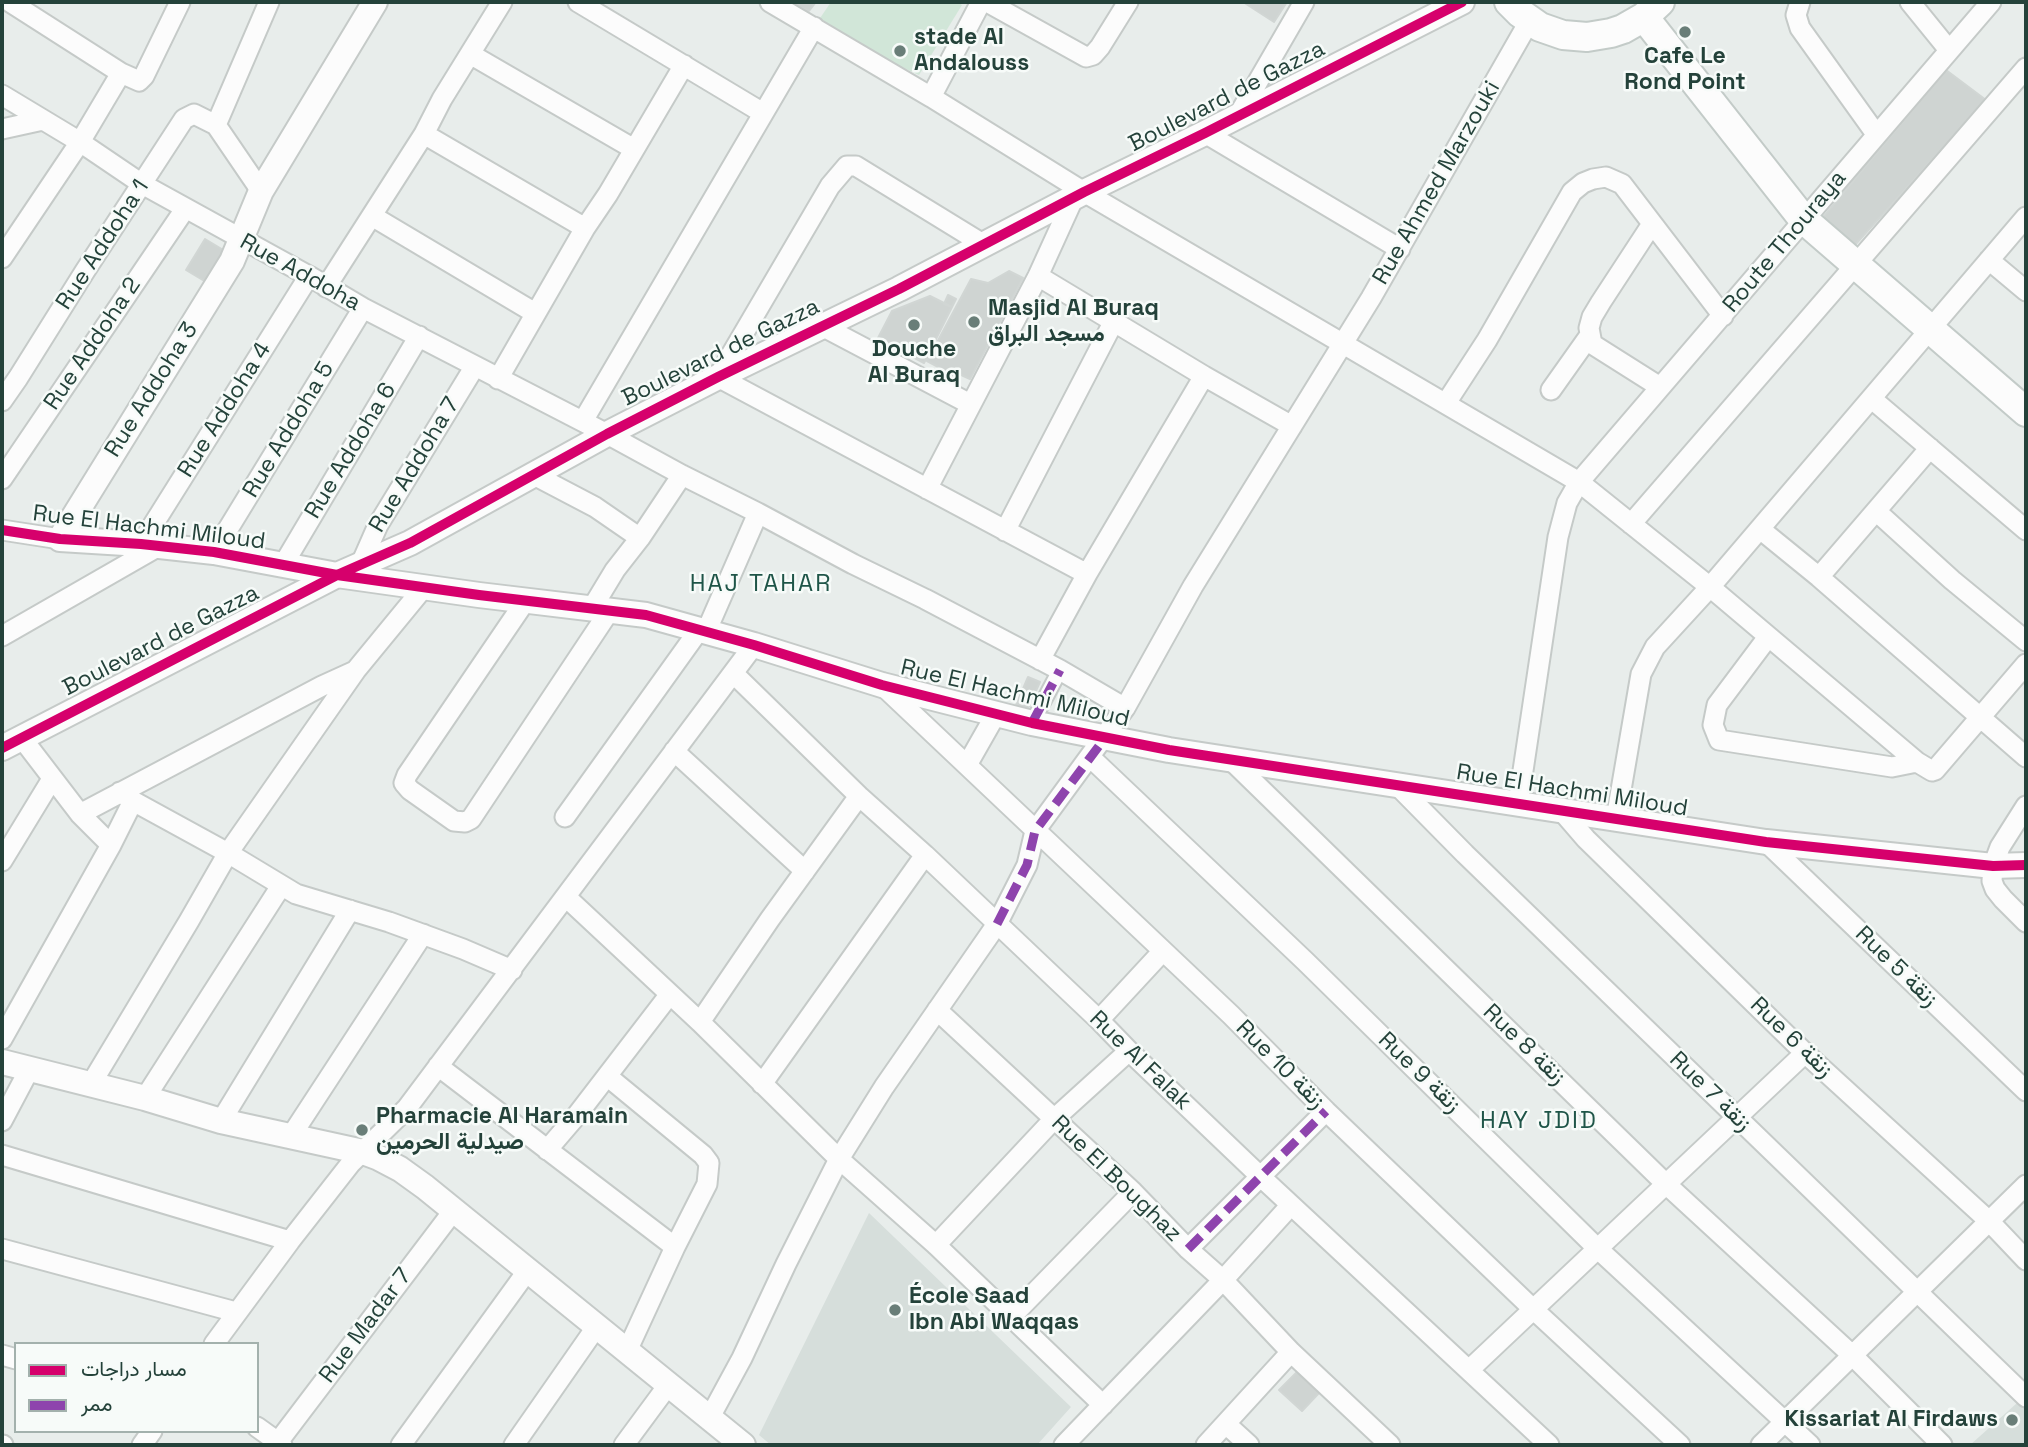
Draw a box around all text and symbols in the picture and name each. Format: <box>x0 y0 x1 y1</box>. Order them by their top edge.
place label: stade Al Andalouss <box>914 24 1029 78</box>
marker: Cafe Le Rond Point <box>1677 24 1693 40</box>
street label: Boulevard de Gazza <box>1124 36 1330 158</box>
marker: stade Al Andalouss <box>892 43 908 59</box>
place label: Cafe Le Rond Point <box>1624 43 1746 97</box>
street label: Rue Ahmed Marzouki <box>1367 76 1507 290</box>
street label: Route Thouraya <box>1718 165 1852 319</box>
street label: Rue Addoha 1 <box>51 175 155 315</box>
street label: Rue Addoha <box>235 229 365 317</box>
street label: Rue Addoha 2 <box>39 273 147 415</box>
street label: Boulevard de Gazza <box>618 293 824 413</box>
place label: Masjid Al Buraq مسجد البراق <box>988 295 1159 349</box>
marker: Masjid Al Buraq مسجد البراق <box>966 314 982 330</box>
marker: Douche Al Buraq <box>906 317 922 333</box>
street label: Rue Addoha 3 <box>100 318 204 462</box>
place label: Douche Al Buraq <box>868 336 960 390</box>
street label: Rue Addoha 4 <box>172 337 278 483</box>
street label: Rue Addoha 5 <box>238 357 340 503</box>
street label: Rue Addoha 6 <box>300 378 402 524</box>
street label: Rue Addoha 7 <box>364 392 466 538</box>
street label: Rue El Hachmi Miloud <box>31 500 267 556</box>
district label: HAJ TAHAR <box>691 570 831 598</box>
street label: Boulevard de Gazza <box>58 580 264 702</box>
street label: Rue El Hachmi Miloud <box>898 654 1132 734</box>
street label: Rue El Hachmi Miloud <box>1454 759 1690 823</box>
street label: Rue 5 زنقة <box>1849 921 1943 1013</box>
street label: Rue 6 زنقة <box>1744 992 1838 1084</box>
street label: Rue 8 زنقة <box>1477 999 1571 1091</box>
street label: Rue Al Falak <box>1083 1006 1197 1116</box>
street label: Rue 10 زنقة <box>1230 1015 1330 1115</box>
street label: Rue 9 زنقة <box>1372 1027 1466 1119</box>
street label: Rue 7 زنقة <box>1663 1046 1757 1138</box>
place label: Pharmacie Al Haramain صيدلية الحرمين <box>376 1103 628 1157</box>
district label: HAY JDID <box>1481 1107 1597 1135</box>
street label: Rue El Boughaz <box>1045 1110 1187 1248</box>
marker: Pharmacie Al Haramain صيدلية الحرمين <box>354 1122 370 1138</box>
street label: Rue Madar 7 <box>314 1263 418 1389</box>
place label: École Saad Ibn Abi Waqqas <box>909 1283 1079 1337</box>
marker: École Saad Ibn Abi Waqqas <box>887 1302 903 1318</box>
legend <box>14 1342 259 1433</box>
text: مسار دراجات <box>81 1355 187 1382</box>
text: ممر <box>81 1390 112 1417</box>
place label: Kissariat Al Firdaws <box>1785 1406 1998 1434</box>
marker: Kissariat Al Firdaws <box>2004 1412 2020 1428</box>

